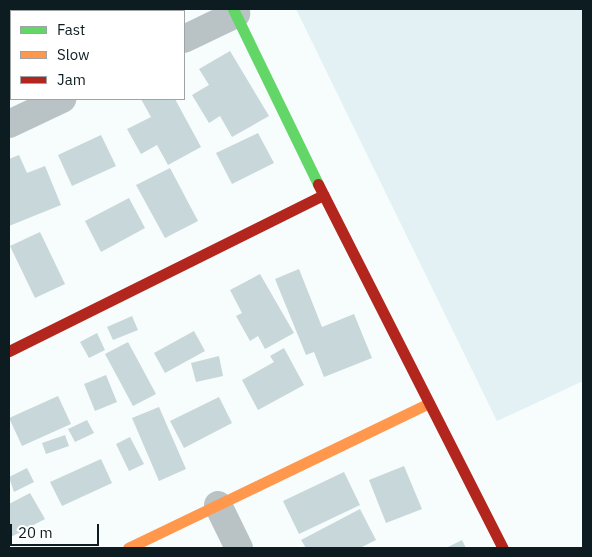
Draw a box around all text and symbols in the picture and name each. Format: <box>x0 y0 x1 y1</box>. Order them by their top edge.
legend <box>10 10 185 100</box>
text: Fast <box>57 20 85 39</box>
text: Slow <box>57 45 90 64</box>
text: Jam <box>57 70 86 89</box>
scale bar <box>12 514 101 546</box>
text: 20 m <box>18 523 53 542</box>

